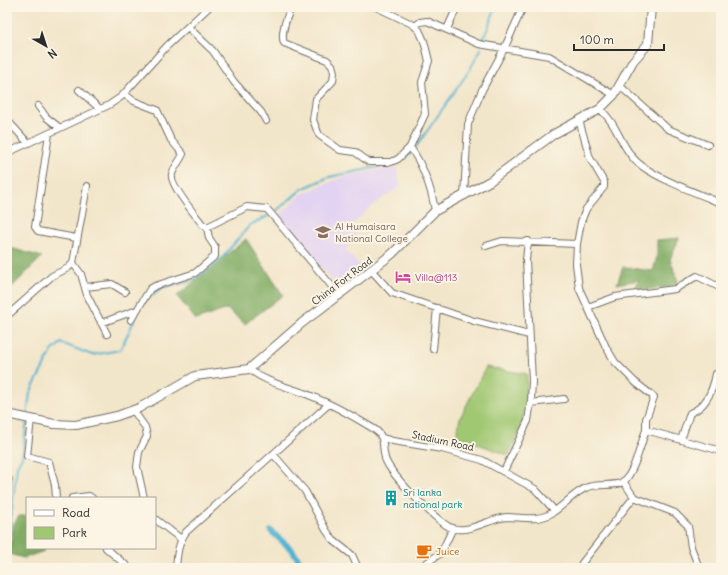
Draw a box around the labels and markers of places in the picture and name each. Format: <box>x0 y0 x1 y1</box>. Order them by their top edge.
place label: Al Humaisara National College <box>335 220 408 245</box>
school or university icon: Al Humaisara National College <box>314 223 332 241</box>
hotel icon: Villa@113 <box>394 268 412 286</box>
place label: Villa@113 <box>415 271 458 284</box>
place label: Sri lanka national park <box>403 486 462 511</box>
building icon: Sri lanka national park <box>382 489 400 507</box>
cafe icon: Juice <box>415 542 433 560</box>
place label: Juice <box>436 545 459 558</box>

